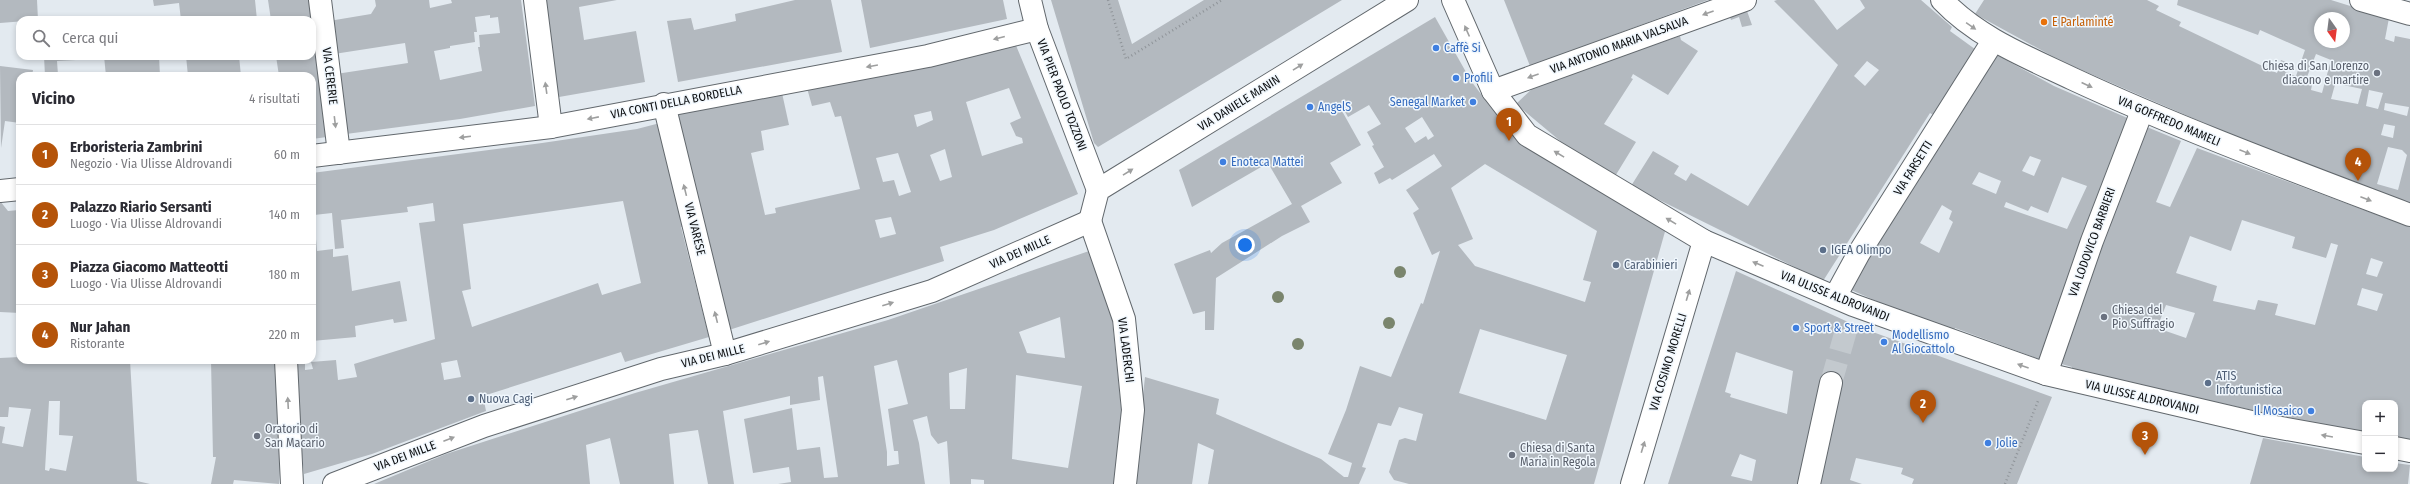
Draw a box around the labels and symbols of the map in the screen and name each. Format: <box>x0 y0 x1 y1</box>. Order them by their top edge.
one-way arrow <box>1702 10 1714 16</box>
north arrow <box>2314 12 2350 48</box>
street label: VIA ANTONIO MARIA VALSALVA <box>1548 13 1690 76</box>
place label: E Parlaminté <box>2052 15 2113 29</box>
marker: E Parlaminté <box>2039 17 2049 27</box>
one-way arrow <box>1966 22 1976 30</box>
one-way arrow <box>1464 26 1470 37</box>
one-way arrow <box>993 36 1005 42</box>
street label: VIA PIER PAOLO TOZZONI <box>1034 37 1090 153</box>
place label: Caffè Si <box>1444 41 1481 55</box>
marker: Caffè Si <box>1431 43 1441 53</box>
street label: VIA CERERIE <box>320 47 341 106</box>
place label: Chiesa di San Lorenzo diacono e martire <box>2262 59 2369 87</box>
one-way arrow <box>866 63 878 69</box>
one-way arrow <box>1293 63 1303 71</box>
marker: Chiesa di San Lorenzo diacono e martire <box>2372 68 2382 78</box>
place label: Profili <box>1464 71 1493 85</box>
street label: VIA DANIELE MANIN <box>1195 72 1283 134</box>
marker: Profili <box>1451 73 1461 83</box>
one-way arrow <box>1527 73 1539 79</box>
one-way arrow <box>543 82 549 94</box>
street label: VIA CONTI DELLA BORDELLA <box>609 82 743 122</box>
one-way arrow <box>2081 82 2092 88</box>
street label: VIA GOFFREDO MAMELI <box>2116 93 2222 149</box>
place label: Senegal Market <box>1390 95 1465 109</box>
marker: Senegal Market <box>1468 97 1478 107</box>
place label: AngelS <box>1318 100 1351 114</box>
marker: AngelS <box>1305 102 1315 112</box>
pin: 1 <box>1496 108 1522 141</box>
one-way arrow <box>332 116 339 128</box>
one-way arrow <box>587 116 599 122</box>
one-way arrow <box>459 134 471 140</box>
street label: VIA FARSETTI <box>1891 138 1935 198</box>
pin: 4 <box>2345 148 2371 181</box>
one-way arrow <box>2239 149 2250 155</box>
one-way arrow <box>1553 151 1565 158</box>
place label: Enoteca Mattei <box>1231 155 1304 169</box>
marker: Enoteca Mattei <box>1218 157 1228 167</box>
one-way arrow <box>1122 168 1134 175</box>
one-way arrow <box>682 184 688 196</box>
street label: VIA LODOVICO BARBIERI <box>2066 186 2118 298</box>
one-way arrow <box>2361 196 2373 202</box>
street label: VIA VARESE <box>682 201 708 257</box>
one-way arrow <box>1665 217 1677 224</box>
street label: VIA DEI MILLE <box>988 232 1053 272</box>
your location <box>1235 235 1255 255</box>
place label: IGEA Olimpo <box>1831 243 1891 257</box>
marker: IGEA Olimpo <box>1818 245 1828 255</box>
place label: Carabinieri <box>1624 258 1677 272</box>
marker: Carabinieri <box>1611 260 1621 270</box>
one-way arrow <box>1752 261 1764 267</box>
street label: VIA ULISSE ALDROVANDI <box>1778 268 1892 324</box>
one-way arrow <box>1685 289 1691 301</box>
one-way arrow <box>882 301 894 307</box>
place label: Chiesa del Pio Suffragio <box>2112 303 2175 331</box>
one-way arrow <box>713 310 719 322</box>
street label: VIA COSIMO MORELLI <box>1646 311 1690 413</box>
marker: Chiesa del Pio Suffragio <box>2099 312 2109 322</box>
street label: VIA LADERCHI <box>1115 317 1137 383</box>
place label: Sport & Street <box>1804 321 1874 335</box>
marker: Sport & Street <box>1791 323 1801 333</box>
place label: Modellismo Al Giocattolo <box>1892 328 1955 356</box>
marker: Modellismo Al Giocattolo <box>1879 337 1889 347</box>
one-way arrow <box>758 339 770 345</box>
street label: VIA DEI MILLE <box>680 341 747 371</box>
one-way arrow <box>2017 362 2029 368</box>
place label: ATIS Infortunistica <box>2216 369 2282 397</box>
street label: VIA ULISSE ALDROVANDI <box>2084 377 2200 417</box>
marker: ATIS Infortunistica <box>2203 378 2213 388</box>
pin: 2 <box>1910 390 1936 423</box>
place label: Nuova Cagi <box>479 392 533 406</box>
marker: Nuova Cagi <box>466 394 476 404</box>
one-way arrow <box>566 394 578 400</box>
one-way arrow <box>285 396 291 409</box>
place label: Il Mosaico <box>2254 404 2303 418</box>
marker: Il Mosaico <box>2306 406 2316 416</box>
place label: Oratorio di San Macario <box>265 422 325 450</box>
pin: 3 <box>2132 422 2158 455</box>
marker: Oratorio di San Macario <box>252 431 262 441</box>
one-way arrow <box>2320 433 2333 439</box>
one-way arrow <box>443 436 455 442</box>
place label: Jolie <box>1996 436 2018 450</box>
street label: VIA DEI MILLE <box>372 438 438 474</box>
marker: Jolie <box>1983 438 1993 448</box>
one-way arrow <box>1640 440 1646 452</box>
place label: Chiesa di Santa Maria in Regola <box>1520 441 1596 469</box>
marker: Chiesa di Santa Maria in Regola <box>1507 450 1517 460</box>

